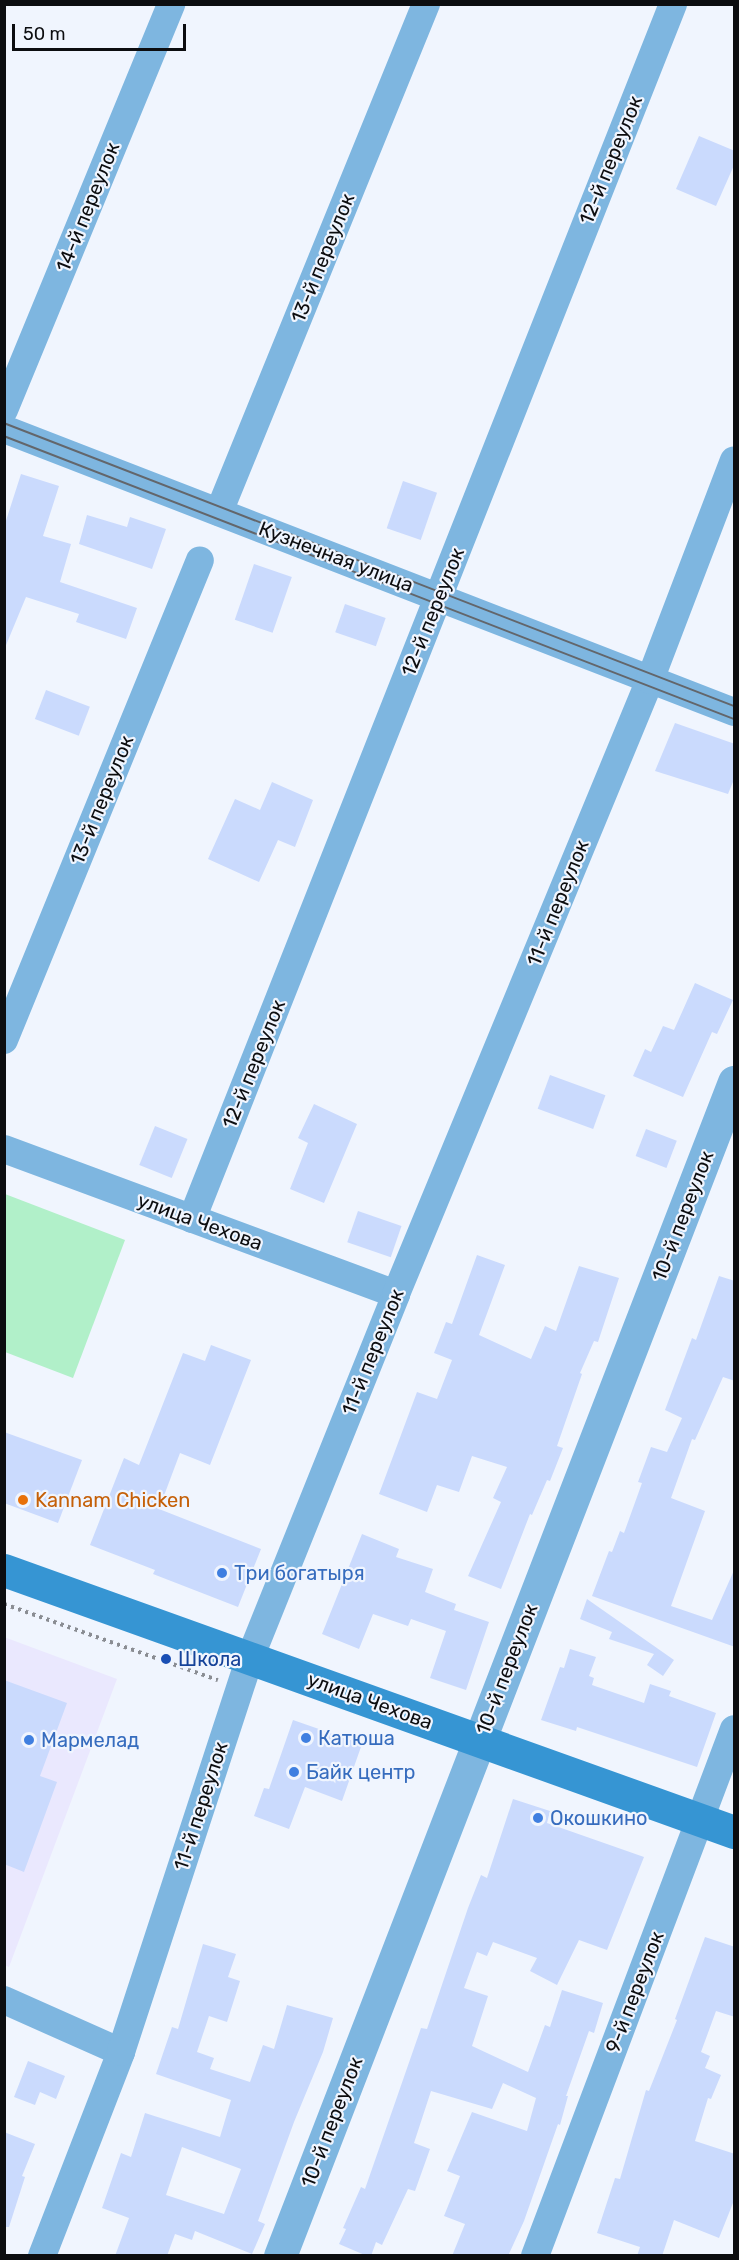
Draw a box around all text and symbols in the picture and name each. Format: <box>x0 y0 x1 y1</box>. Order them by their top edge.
scale bar <box>15 12 189 50</box>
text: 50 m <box>23 23 66 45</box>
street label: 12-й переулок <box>574 92 648 228</box>
street label: 14-й переулок <box>51 139 125 275</box>
street label: 13-й переулок <box>286 190 360 326</box>
street label: Кузнечная улица <box>255 516 417 598</box>
street label: 12-й переулок <box>396 544 470 680</box>
street label: 13-й переулок <box>65 732 139 868</box>
street label: 11-й переулок <box>522 836 594 970</box>
street label: 12-й переулок <box>217 996 291 1132</box>
street label: 10-й переулок <box>647 1147 719 1285</box>
street label: улица Чехова <box>134 1188 266 1256</box>
street label: 11-й переулок <box>337 1285 409 1419</box>
place label: Kannam Chicken <box>35 1488 190 1512</box>
marker: Kannam Chicken <box>16 1493 30 1507</box>
place label: Три богатыря <box>234 1561 365 1585</box>
marker: Три богатыря <box>215 1566 229 1580</box>
street label: 10-й переулок <box>471 1600 543 1738</box>
place label: Школа <box>178 1647 241 1671</box>
marker: Школа <box>159 1652 173 1666</box>
street label: улица Чехова <box>304 1667 436 1735</box>
place label: Катюша <box>318 1726 395 1750</box>
place label: Мармелад <box>41 1728 139 1752</box>
marker: Катюша <box>299 1731 313 1745</box>
marker: Мармелад <box>22 1733 36 1747</box>
street label: 11-й переулок <box>169 1739 233 1873</box>
place label: Байк центр <box>306 1760 416 1784</box>
marker: Байк центр <box>287 1765 301 1779</box>
place label: Окошкино <box>550 1806 648 1830</box>
marker: Окошкино <box>531 1811 545 1825</box>
street label: 9-й переулок <box>601 1928 669 2056</box>
street label: 10-й переулок <box>296 2053 368 2191</box>

